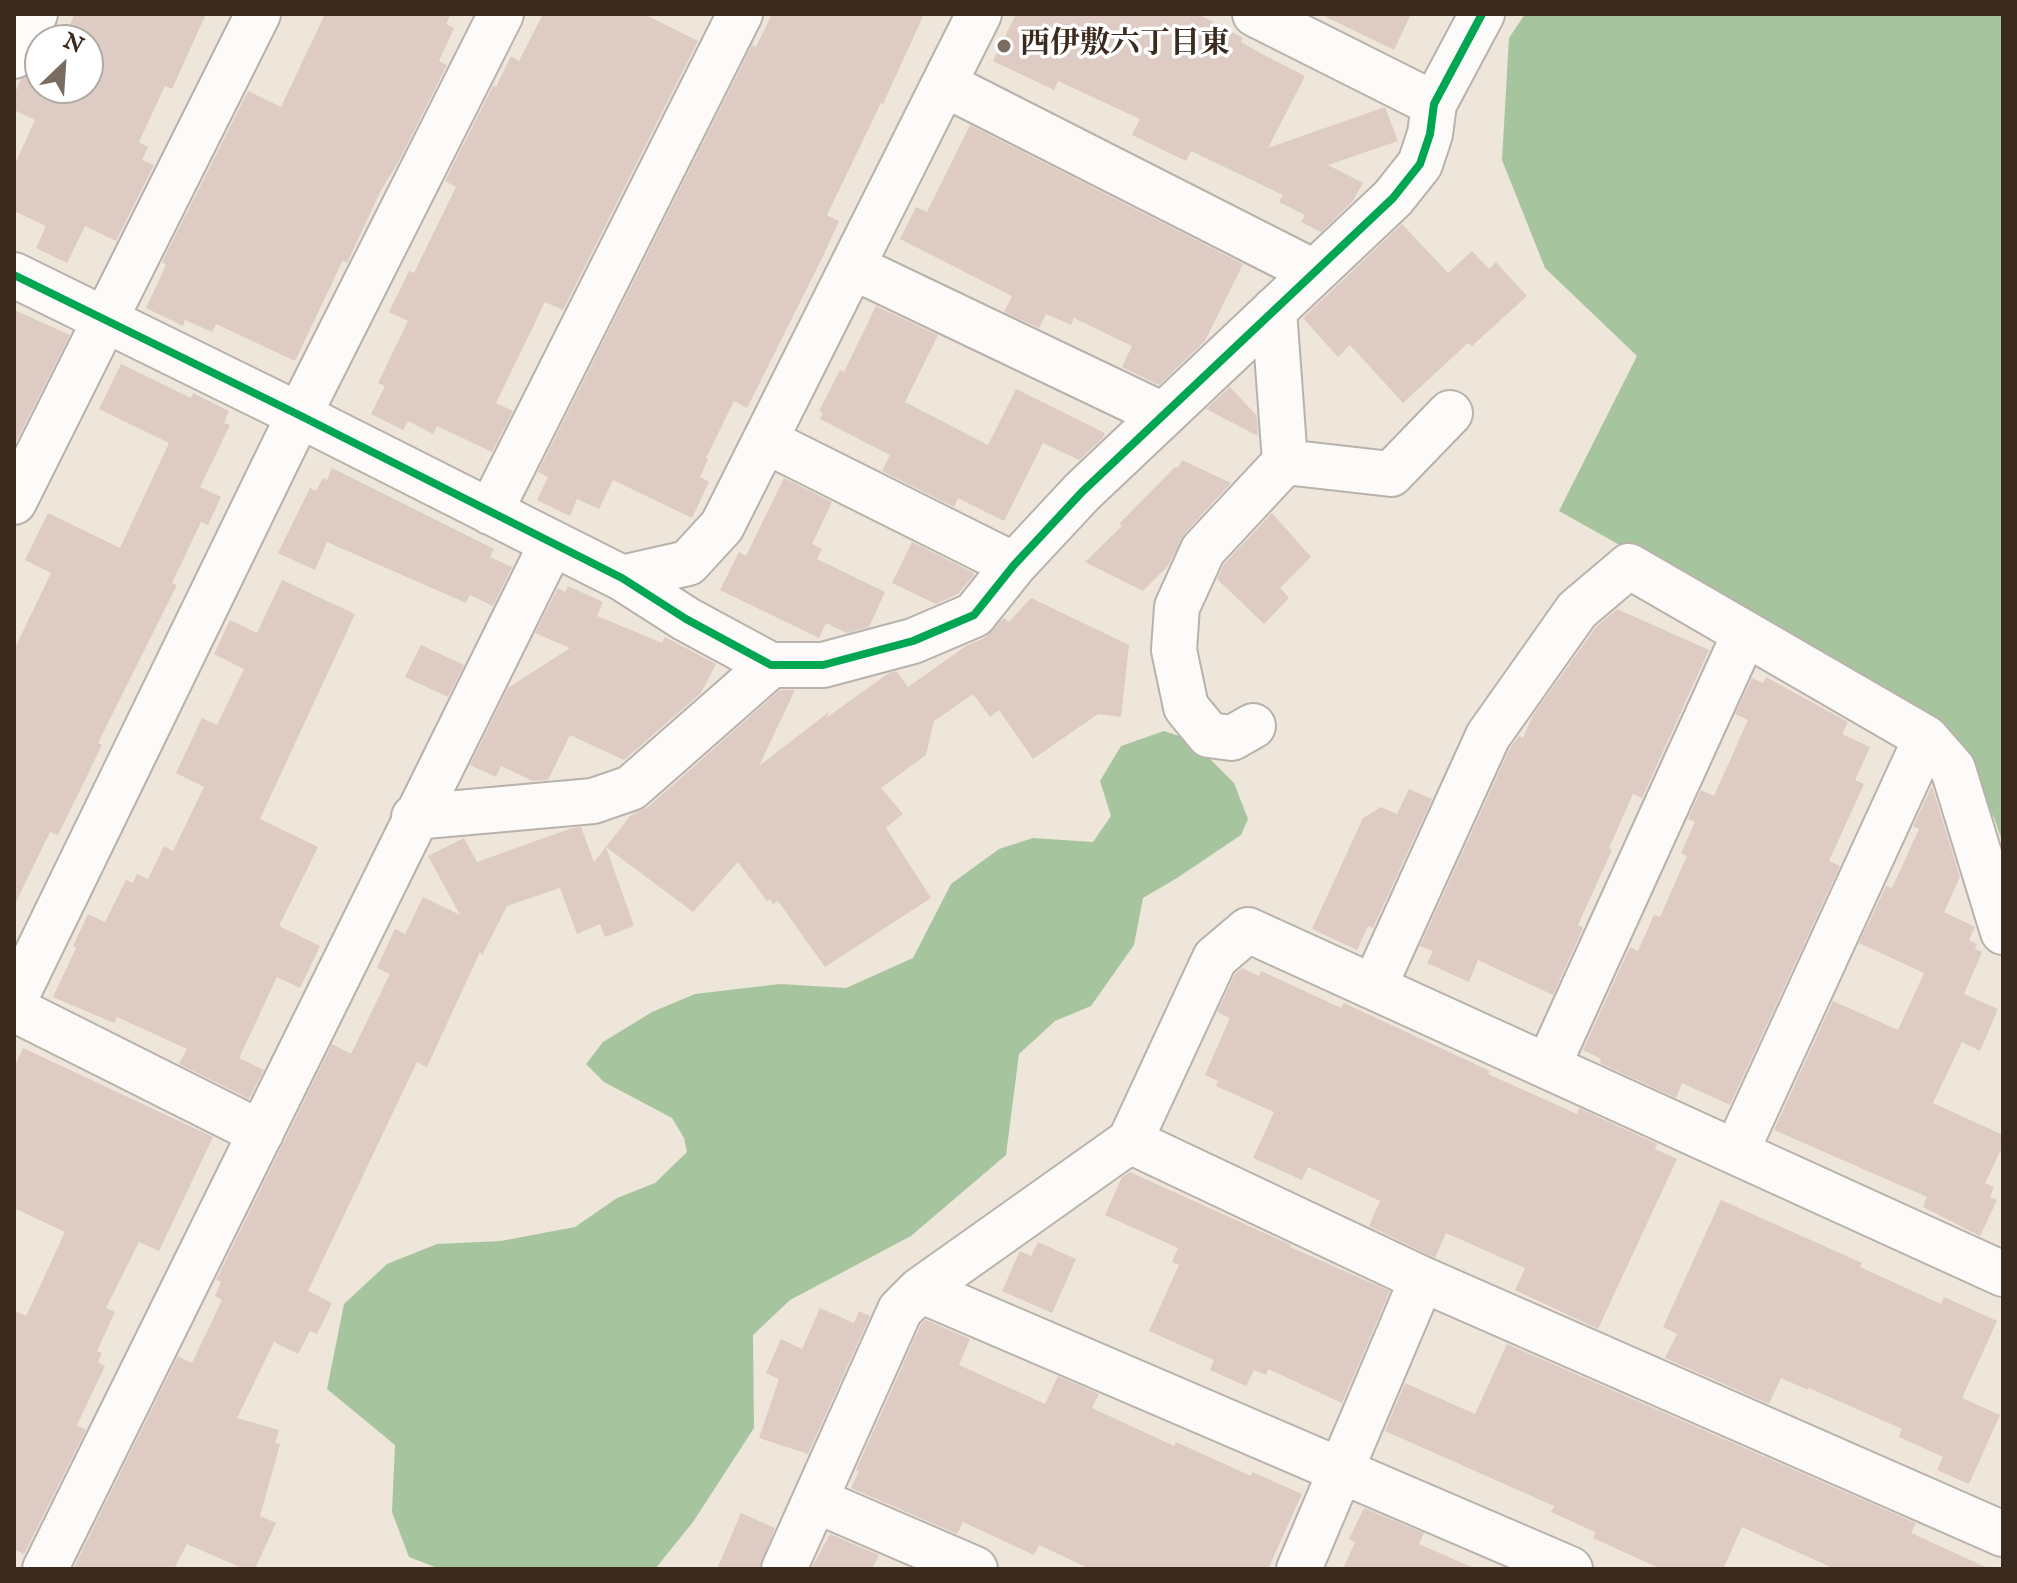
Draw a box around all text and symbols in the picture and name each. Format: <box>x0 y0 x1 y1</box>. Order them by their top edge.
north arrow <box>24 24 104 104</box>
text: N <box>59 27 88 61</box>
place label: 西伊敷六丁目東 <box>1020 28 1230 64</box>
marker: 西伊敷六丁目東 <box>995 37 1013 55</box>

